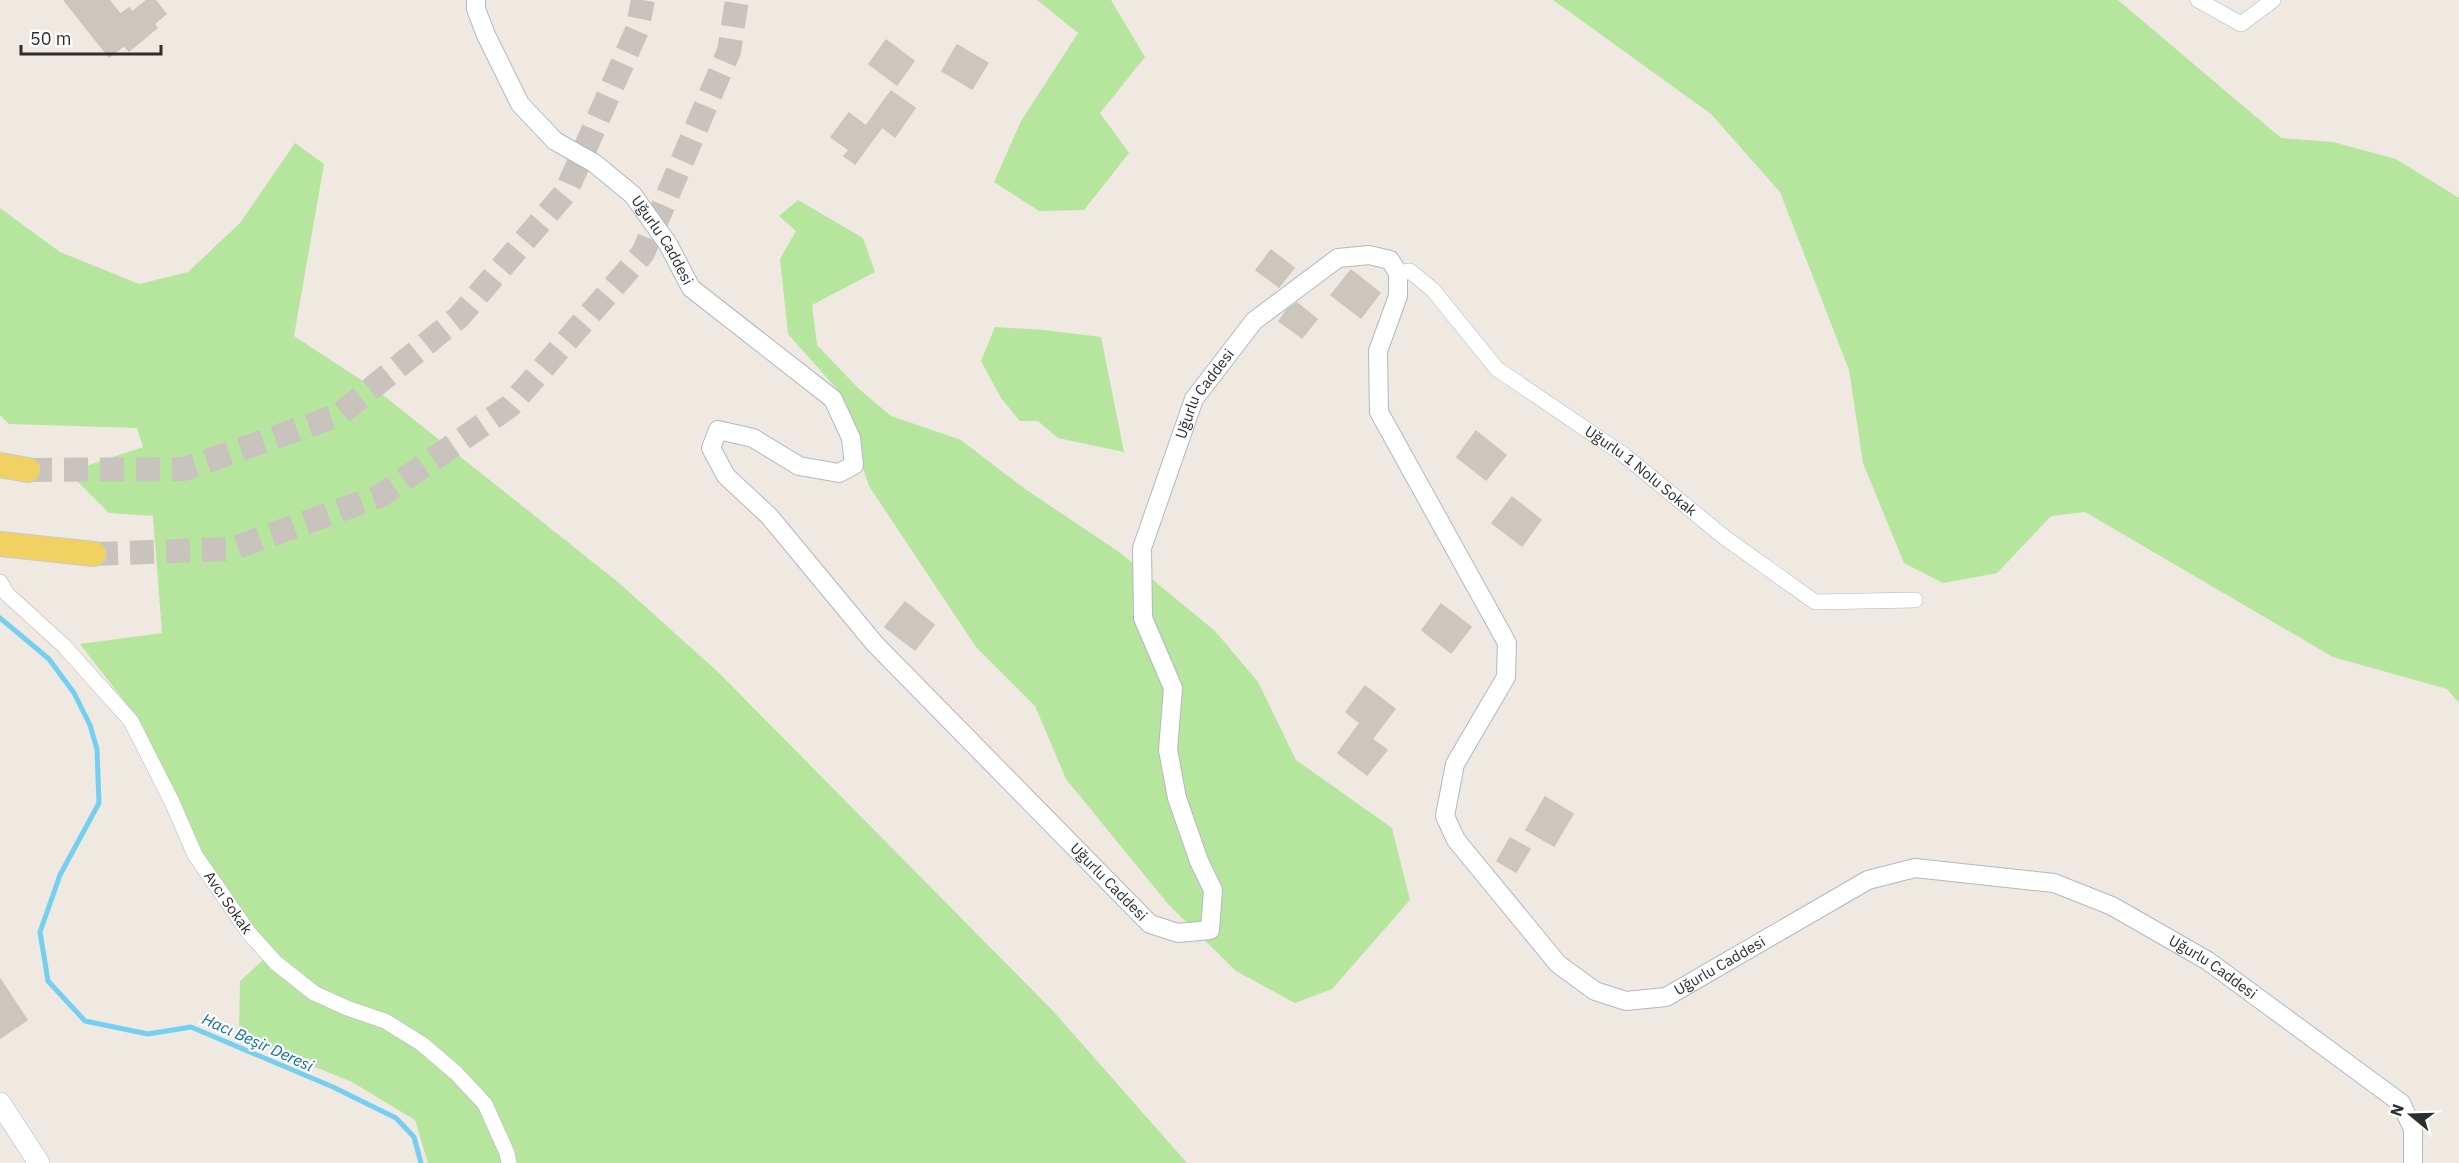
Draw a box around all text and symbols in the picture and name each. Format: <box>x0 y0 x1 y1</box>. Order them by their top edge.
scale bar <box>21 18 160 56</box>
text: 50 m <box>30 27 72 50</box>
street label: Uğurlu Caddesi <box>627 192 698 288</box>
street label: Uğurlu Caddesi <box>1171 345 1238 441</box>
street label: Uğurlu 1 Nolu Sokak <box>1581 421 1701 520</box>
street label: Uğurlu Caddesi <box>1066 838 1152 925</box>
street label: Avcı Sokak <box>200 867 257 937</box>
street label: Uğurlu Caddesi <box>2165 931 2261 1003</box>
street label: Uğurlu Caddesi <box>1670 932 1768 999</box>
water label: Hacı Beşir Deresi <box>199 1008 318 1076</box>
north arrow <box>2381 1085 2441 1145</box>
text: N <box>2385 1101 2408 1119</box>

